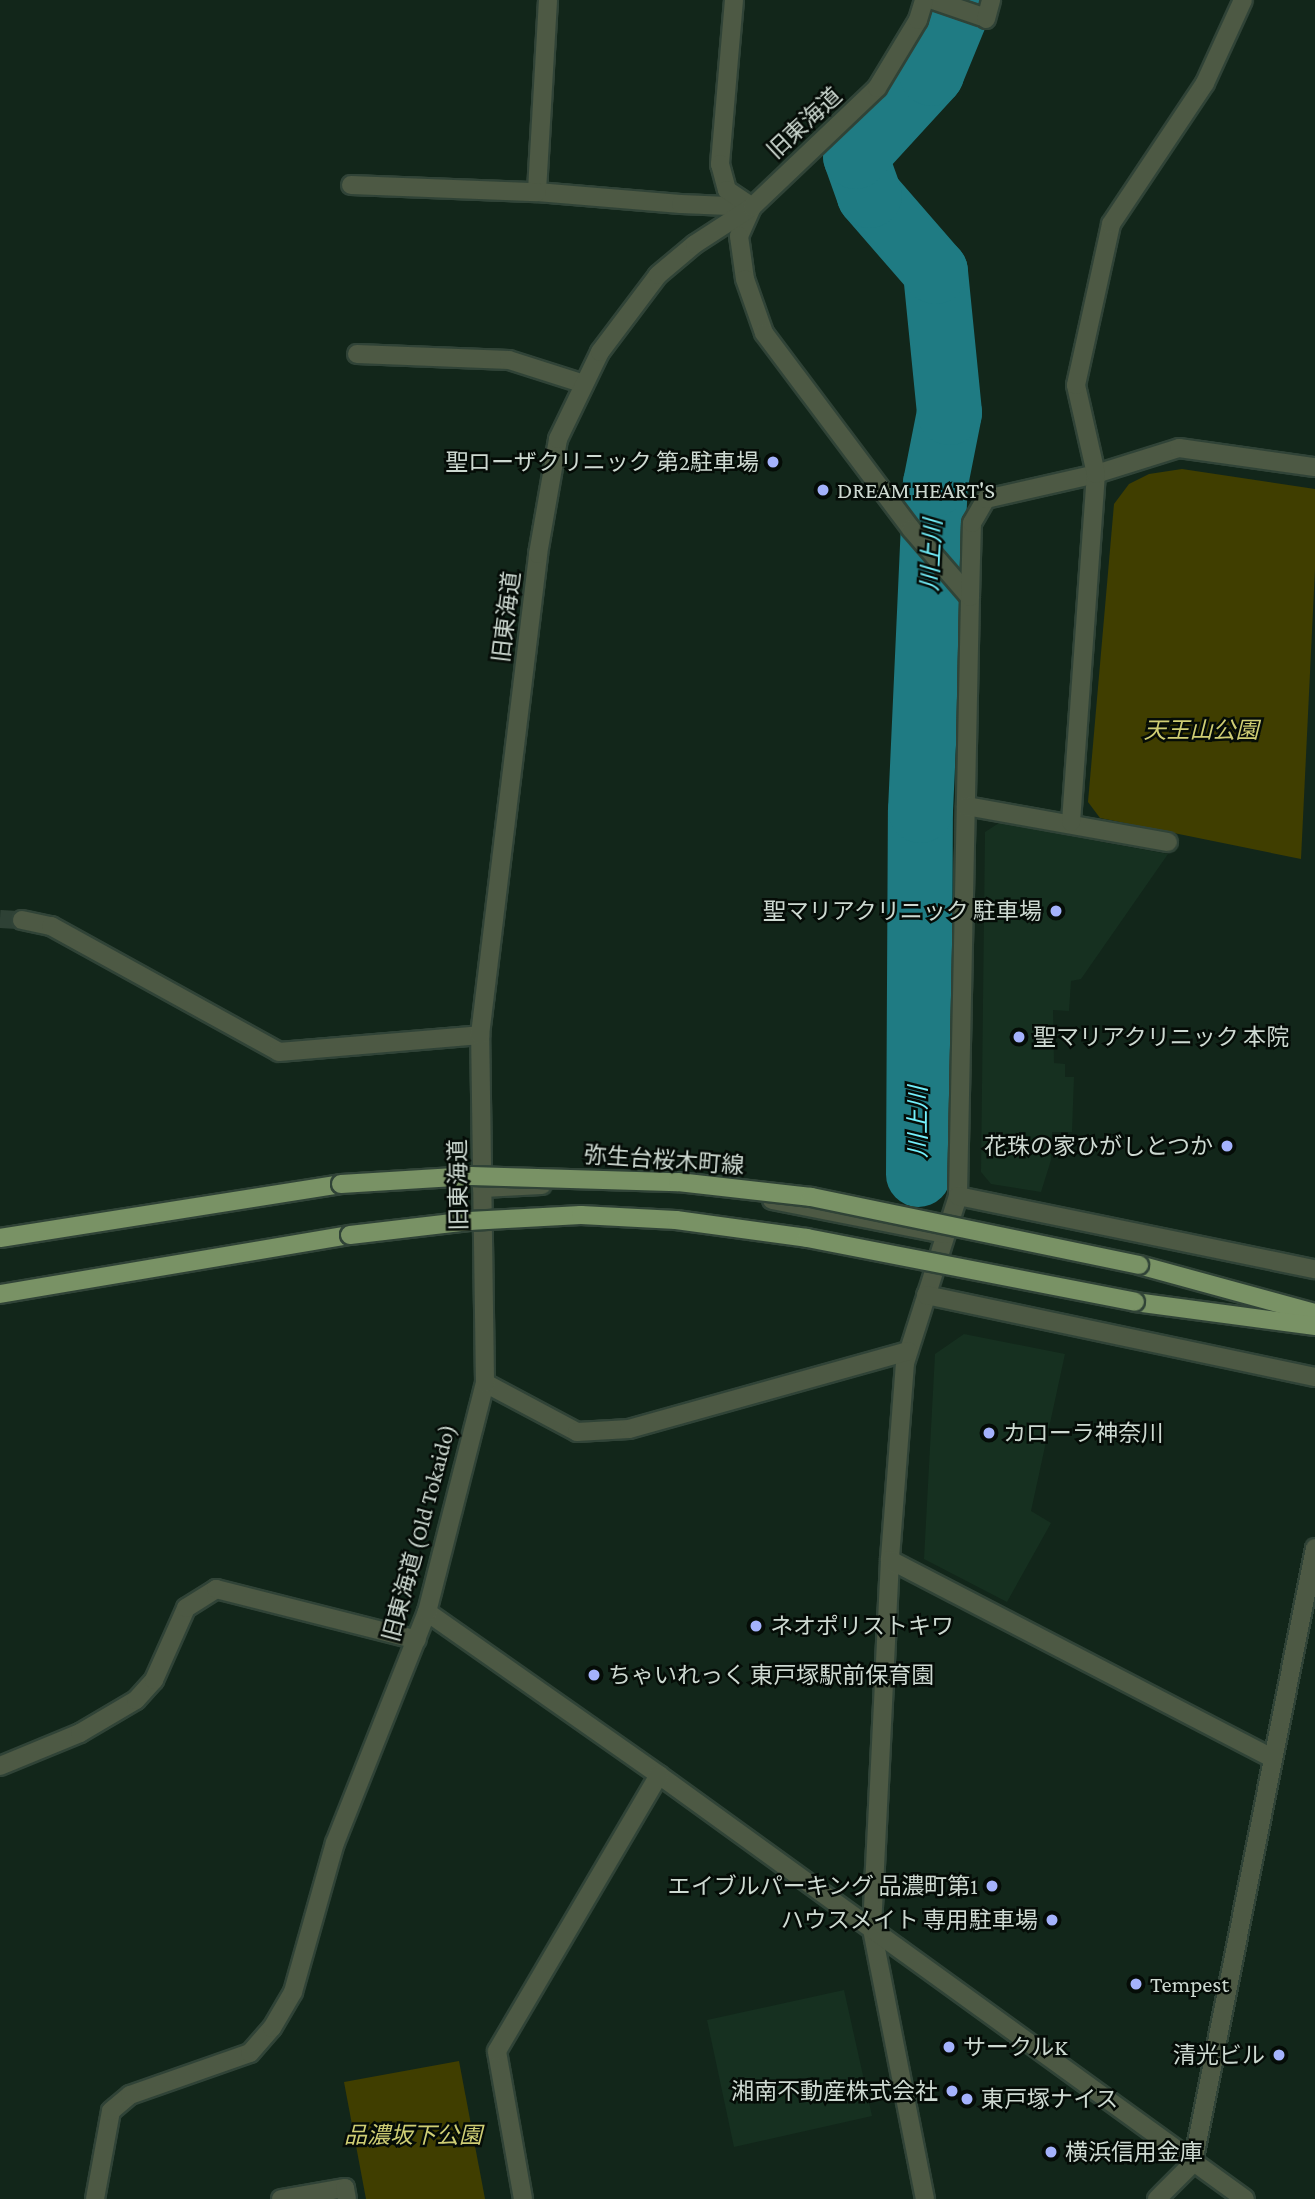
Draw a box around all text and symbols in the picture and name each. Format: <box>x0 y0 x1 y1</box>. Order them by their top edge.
street label: 旧東海道 <box>761 82 847 164</box>
place label: 聖ローザクリニック 第2駐車場 <box>445 448 759 476</box>
marker: 聖ローザクリニック 第2駐車場 <box>765 454 781 470</box>
place label: DREAM HEART'S <box>837 476 995 504</box>
marker: DREAM HEART'S <box>815 482 831 498</box>
water label: 川上川 <box>915 518 947 592</box>
street label: 旧東海道 <box>487 570 525 664</box>
park label: 天王山公園 <box>1144 716 1258 744</box>
place label: 聖マリアクリニック 駐車場 <box>762 897 1042 925</box>
marker: 聖マリアクリニック 駐車場 <box>1048 903 1064 919</box>
place label: 聖マリアクリニック 本院 <box>1033 1023 1290 1051</box>
marker: 聖マリアクリニック 本院 <box>1011 1029 1027 1045</box>
water label: 川上川 <box>904 1086 932 1158</box>
place label: 花珠の家ひがしとつか <box>983 1132 1213 1160</box>
marker: 花珠の家ひがしとつか <box>1219 1138 1235 1154</box>
street label: 旧東海道 <box>443 1139 473 1231</box>
street label: 弥生台桜木町線 <box>583 1141 745 1179</box>
place label: カローラ神奈川 <box>1003 1419 1164 1447</box>
street label: 旧東海道 (Old Tokaido) <box>377 1421 461 1645</box>
marker: カローラ神奈川 <box>981 1425 997 1441</box>
place label: ネオポリストキワ <box>770 1612 954 1640</box>
marker: ネオポリストキワ <box>748 1618 764 1634</box>
place label: ちゃいれっく 東戸塚駅前保育園 <box>608 1661 934 1689</box>
marker: ちゃいれっく 東戸塚駅前保育園 <box>586 1667 602 1683</box>
place label: エイブルパーキング 品濃町第1 <box>667 1872 978 1900</box>
marker: エイブルパーキング 品濃町第1 <box>984 1878 1000 1894</box>
place label: ハウスメイト 専用駐車場 <box>781 1906 1038 1934</box>
marker: ハウスメイト 専用駐車場 <box>1044 1912 1060 1928</box>
place label: Tempest <box>1150 1970 1229 1998</box>
marker: Tempest <box>1128 1976 1144 1992</box>
place label: サークルK <box>963 2033 1068 2061</box>
marker: サークルK <box>941 2039 957 2055</box>
place label: 清光ビル <box>1173 2041 1265 2069</box>
marker: 清光ビル <box>1271 2047 1287 2063</box>
place label: 湘南不動産株式会社 <box>731 2077 938 2105</box>
marker: 湘南不動産株式会社 <box>944 2083 960 2099</box>
place label: 東戸塚ナイス <box>981 2085 1119 2113</box>
marker: 東戸塚ナイス <box>959 2091 975 2107</box>
park label: 品濃坂下公園 <box>344 2121 482 2149</box>
place label: 横浜信用金庫 <box>1065 2138 1203 2166</box>
marker: 横浜信用金庫 <box>1043 2144 1059 2160</box>

